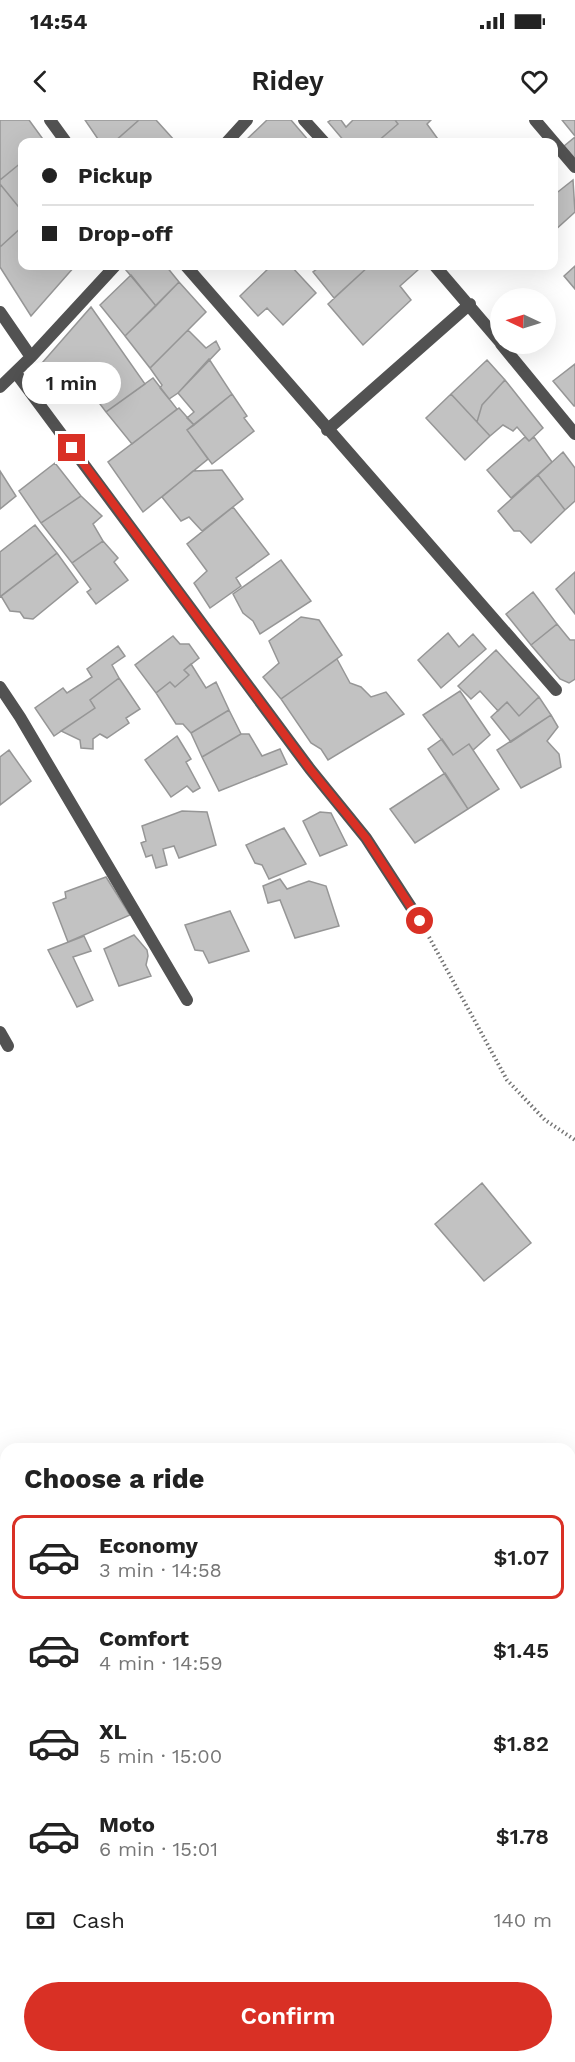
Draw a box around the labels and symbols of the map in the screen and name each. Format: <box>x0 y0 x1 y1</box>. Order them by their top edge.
north arrow <box>490 288 556 354</box>
callout: 1 min <box>22 361 122 403</box>
route end <box>58 434 85 461</box>
route start <box>406 907 433 934</box>

